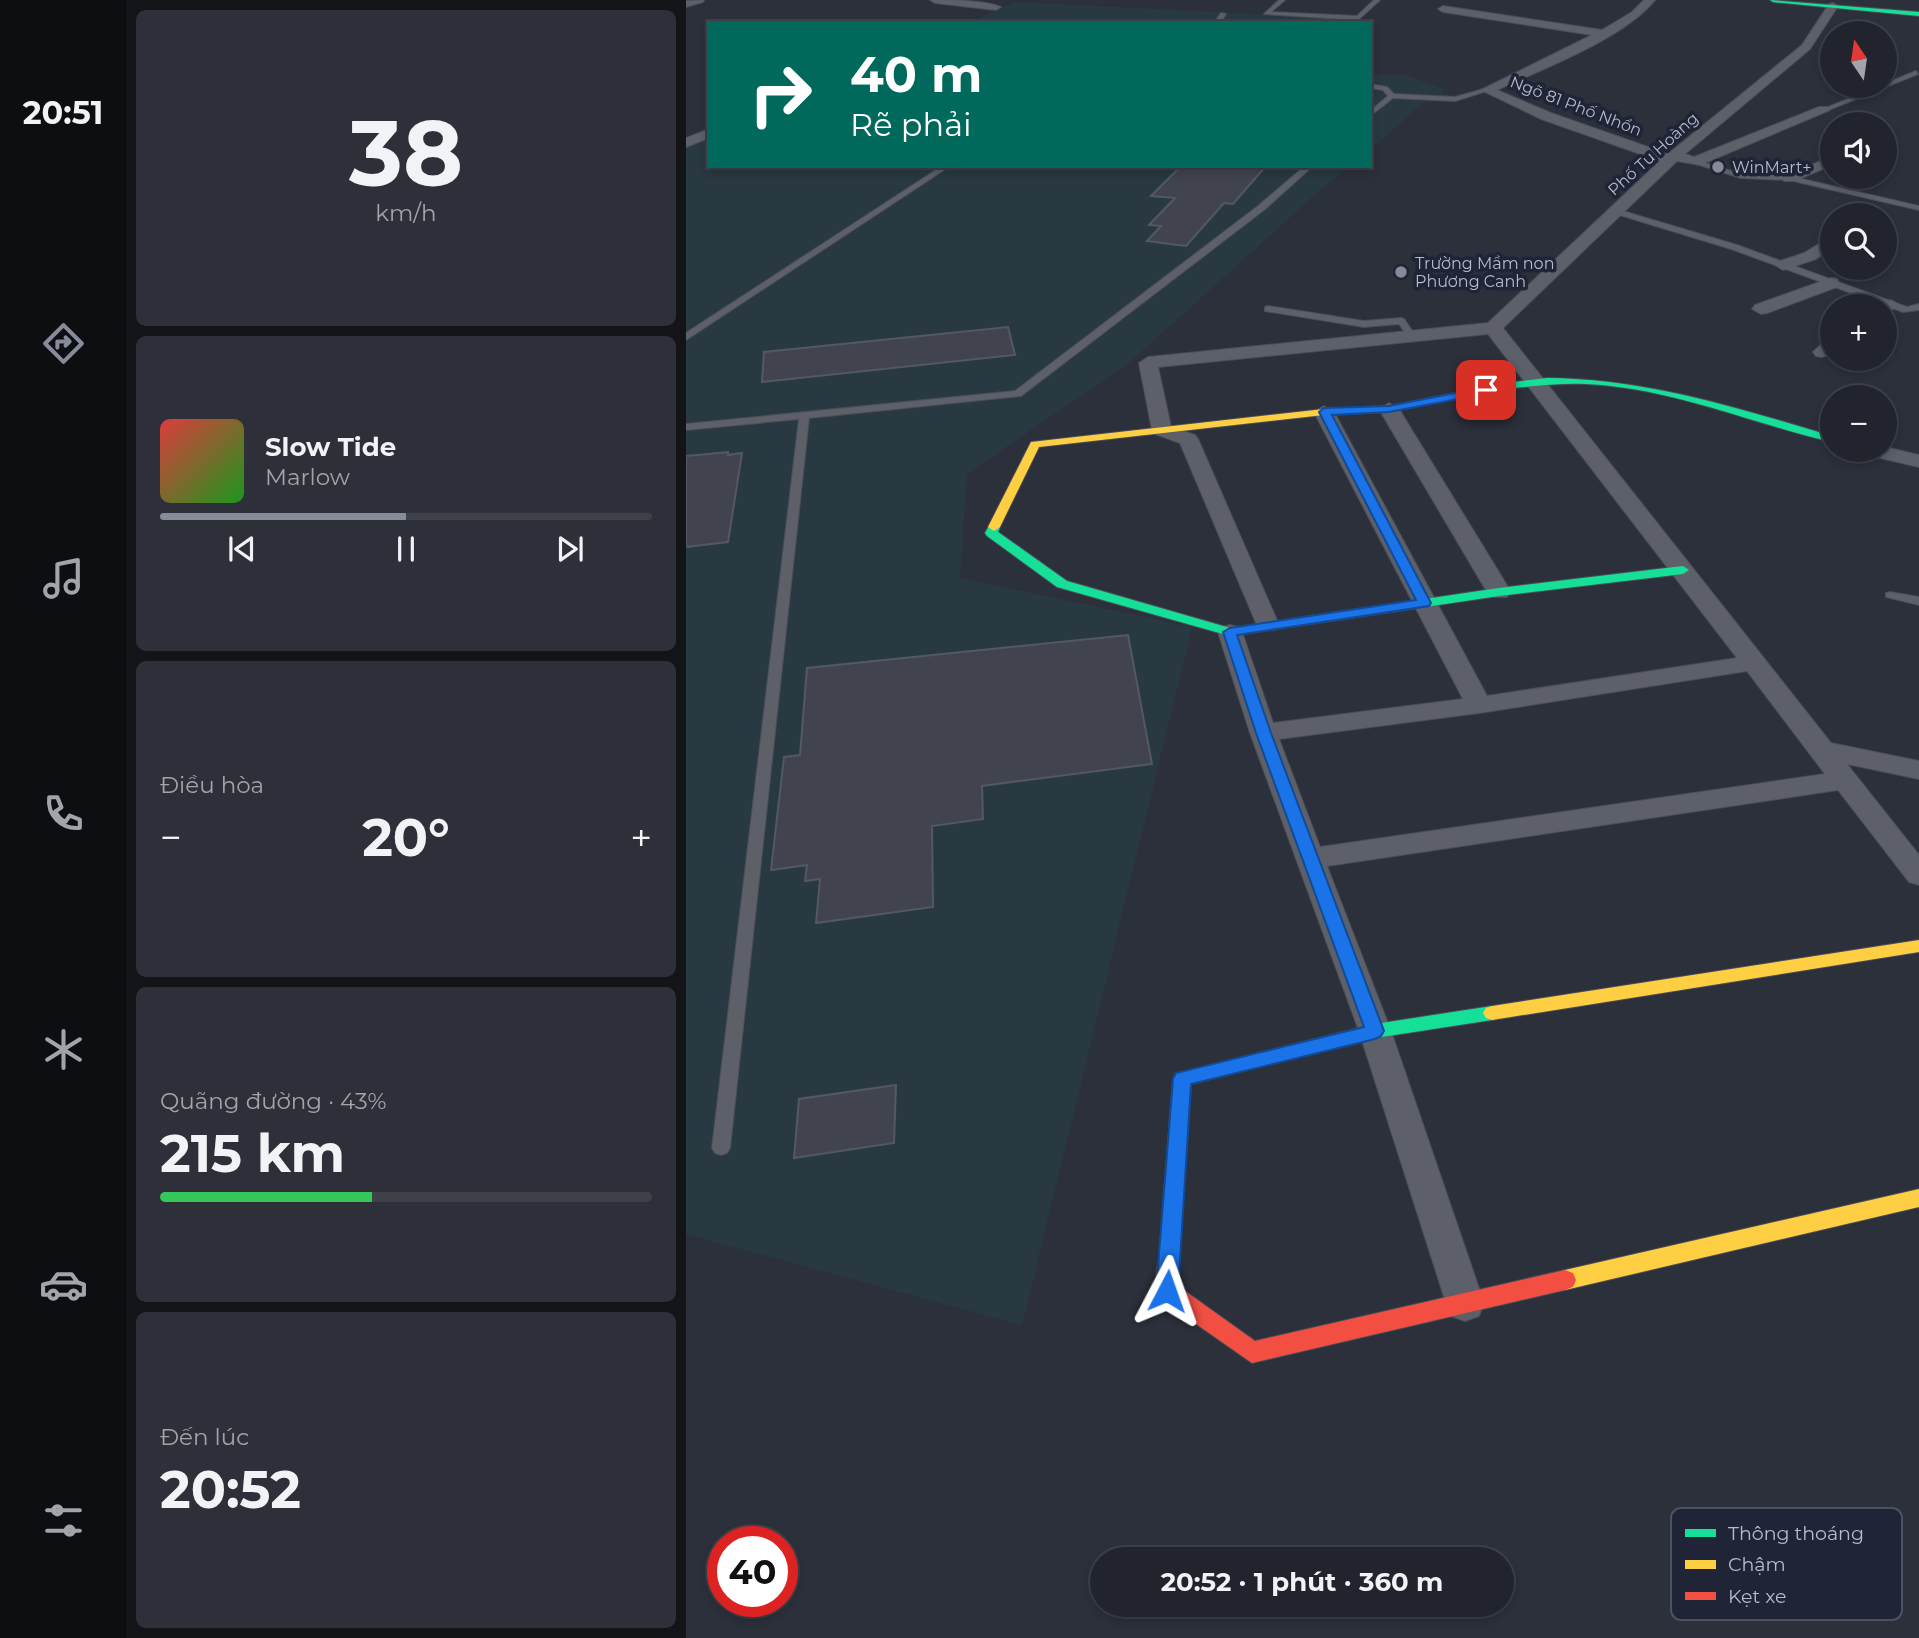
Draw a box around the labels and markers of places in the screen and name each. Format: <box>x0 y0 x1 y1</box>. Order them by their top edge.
place label: WinMart+ <box>1732 158 1812 177</box>
marker: WinMart+ <box>1710 159 1726 175</box>
place label: Trường Mầm non Phương Canh <box>1415 254 1554 291</box>
marker: Trường Mầm non Phương Canh <box>1393 264 1409 280</box>
pin <box>1456 360 1516 420</box>

